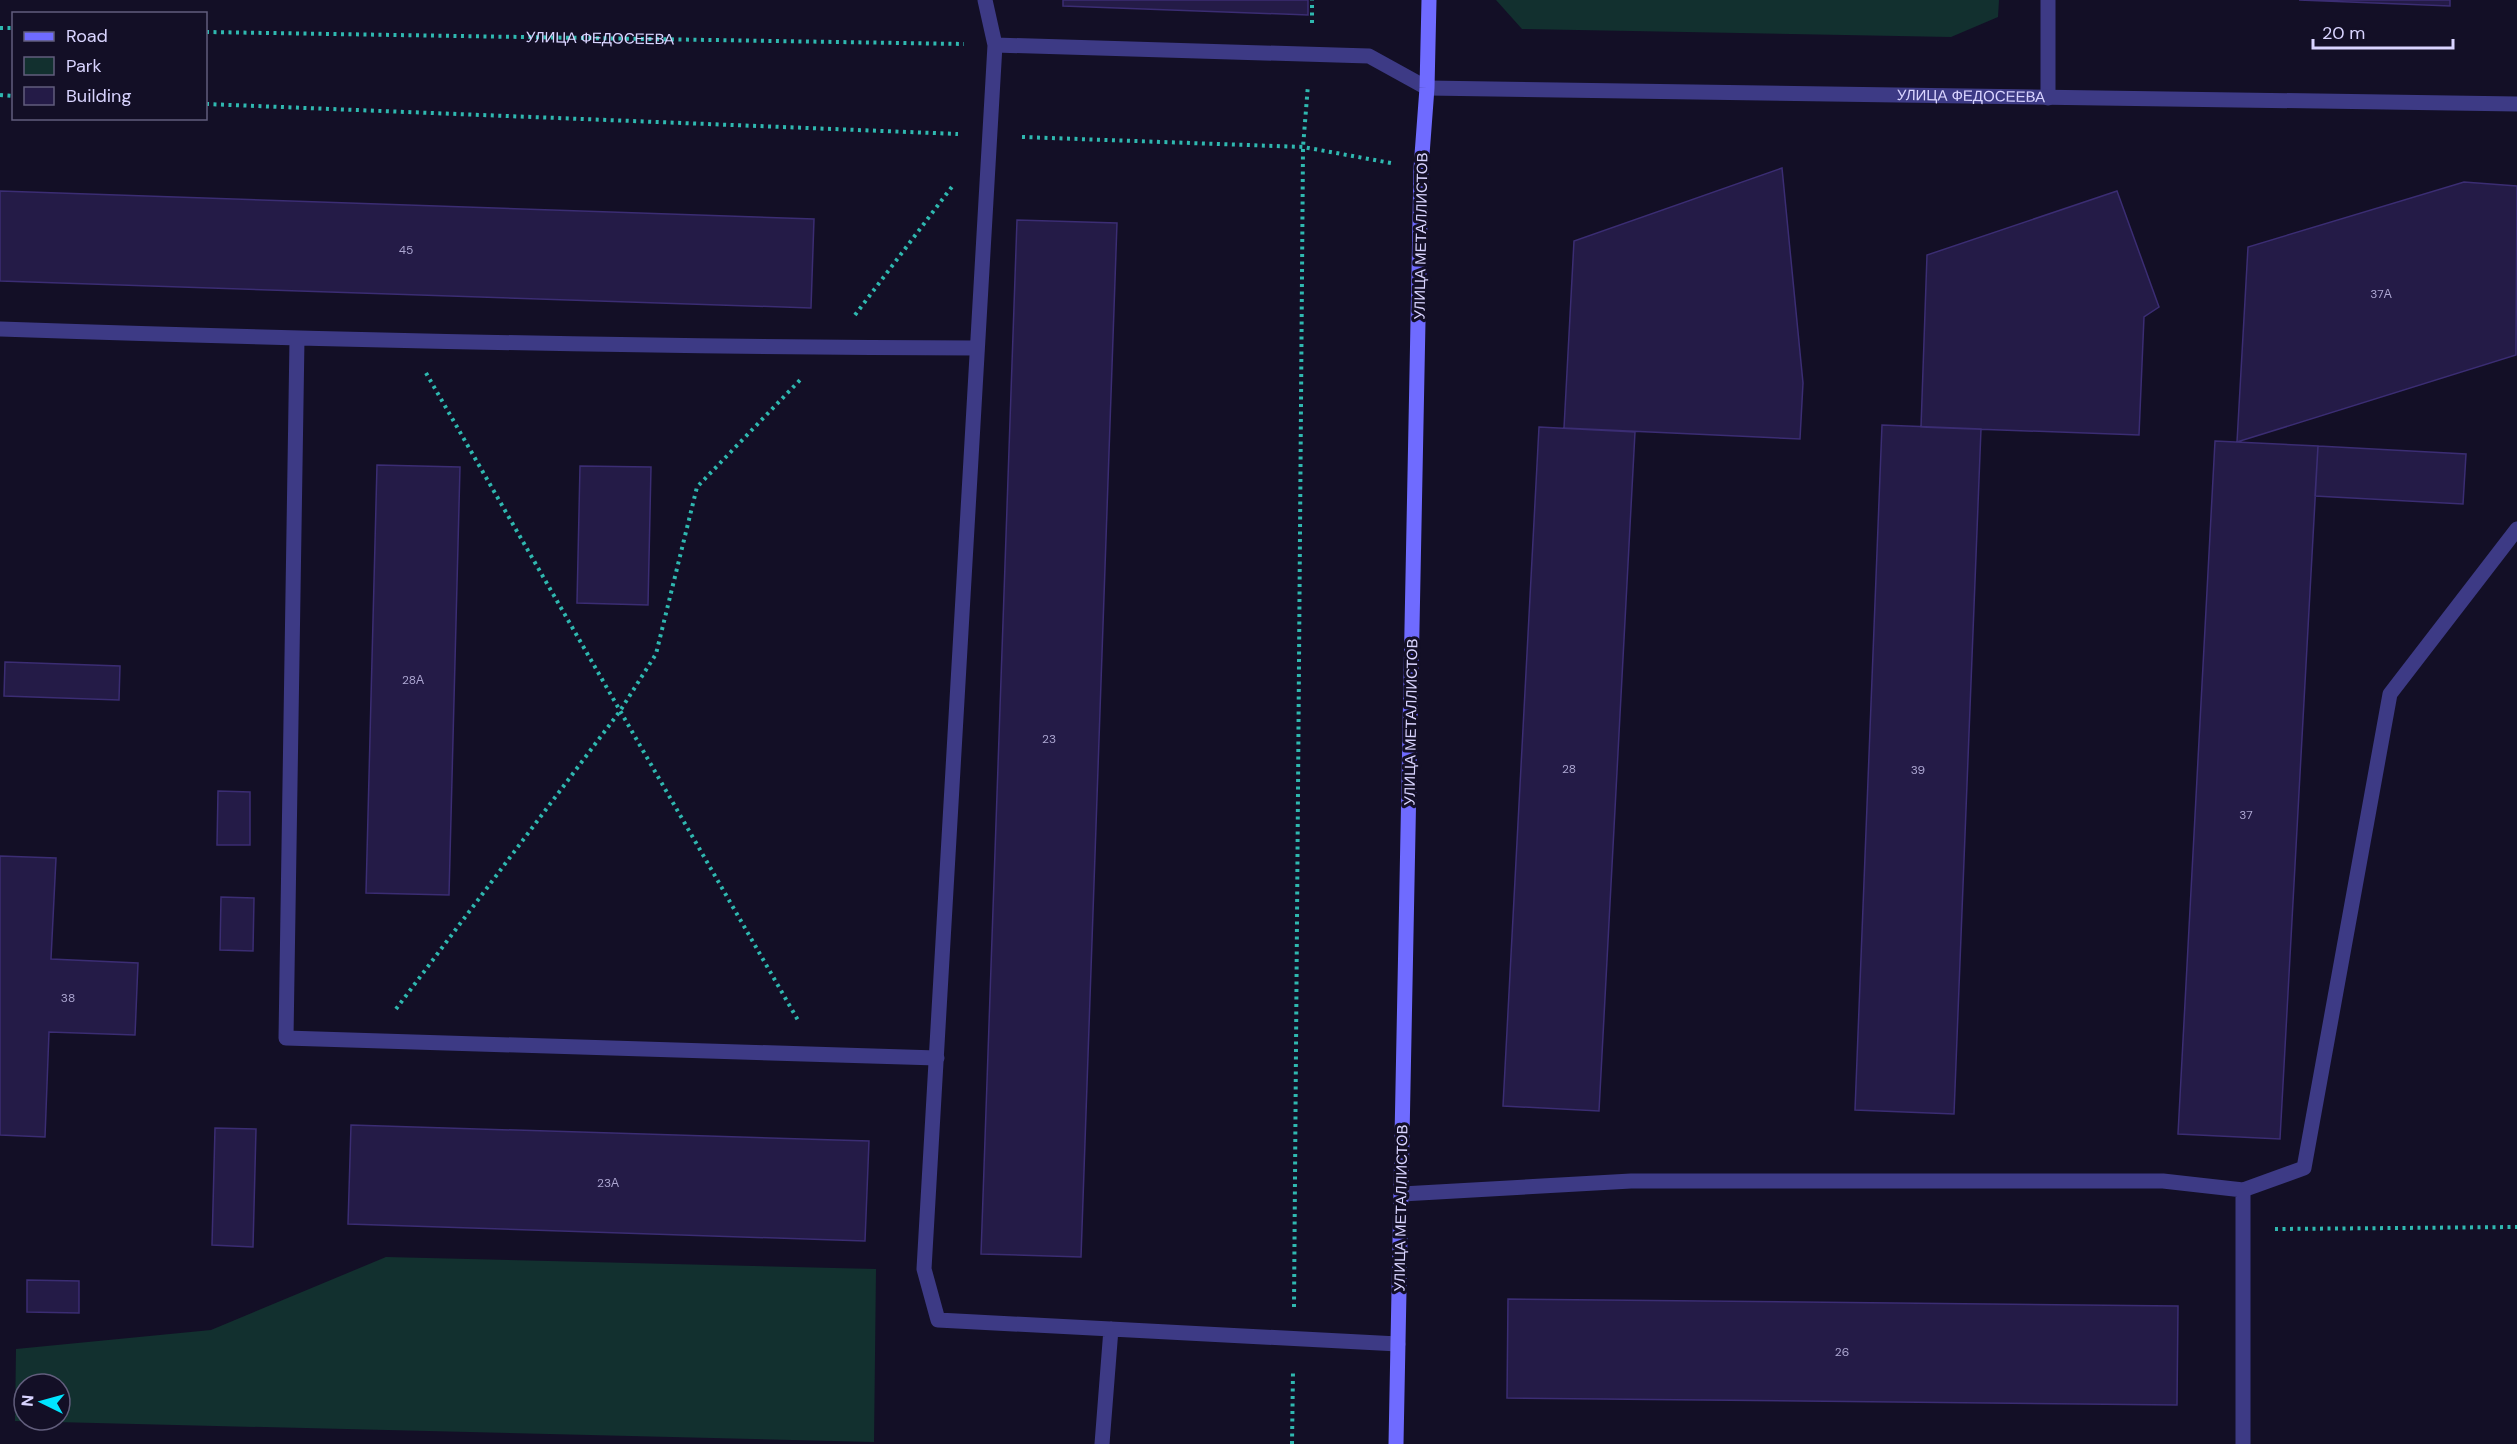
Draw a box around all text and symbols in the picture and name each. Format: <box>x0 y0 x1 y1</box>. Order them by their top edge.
legend <box>12 12 207 120</box>
scale bar <box>2313 12 2452 50</box>
text: 20 m <box>2322 21 2365 45</box>
text: Road <box>66 24 108 48</box>
street label: УЛИЦА ФЕДОСЕЕВА <box>526 27 674 49</box>
text: Park <box>66 54 102 78</box>
text: Building <box>66 84 131 108</box>
street label: УЛИЦА ФЕДОСЕЕВА <box>1897 85 2045 107</box>
street label: УЛИЦА МЕТАЛЛИСТОВ <box>1410 152 1432 320</box>
house number: 45 <box>399 242 413 258</box>
house number: 37А <box>2370 286 2392 302</box>
street label: УЛИЦА МЕТАЛЛИСТОВ <box>1400 638 1422 806</box>
house number: 28А <box>402 672 424 688</box>
house number: 23 <box>1042 731 1056 747</box>
house number: 28 <box>1562 761 1576 777</box>
house number: 39 <box>1911 762 1925 778</box>
house number: 37 <box>2239 807 2253 823</box>
house number: 38 <box>61 990 75 1006</box>
street label: УЛИЦА МЕТАЛЛИСТОВ <box>1390 1124 1412 1292</box>
house number: 23А <box>597 1175 619 1191</box>
house number: 26 <box>1835 1344 1849 1360</box>
north arrow <box>12 1372 72 1432</box>
text: N <box>17 1394 39 1407</box>

